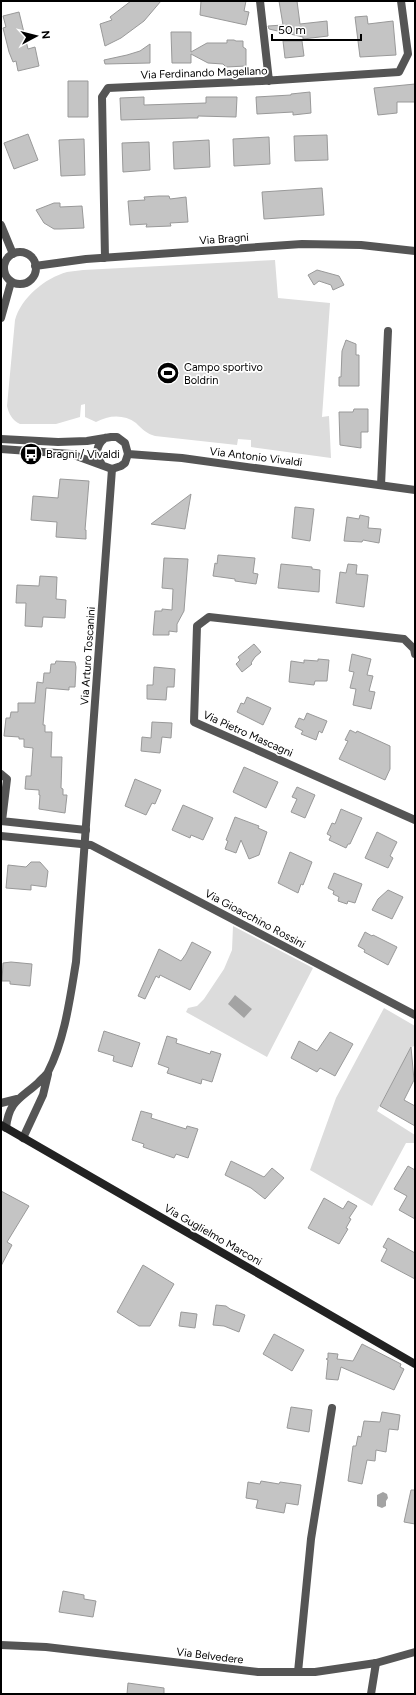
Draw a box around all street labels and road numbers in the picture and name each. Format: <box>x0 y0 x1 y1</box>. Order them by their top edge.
street label: Via Ferdinando Magellano <box>140 64 268 82</box>
street label: Via Bragni <box>199 231 249 247</box>
street label: Via Antonio Vivaldi <box>209 445 303 469</box>
street label: Via Arturo Toscanini <box>78 606 98 706</box>
street label: Via Pietro Mascagni <box>201 708 295 760</box>
street label: Via Gioacchino Rossini <box>203 887 307 951</box>
street label: Via Guglielmo Marconi <box>162 1202 264 1268</box>
street label: Via Belvedere <box>176 1645 244 1667</box>

